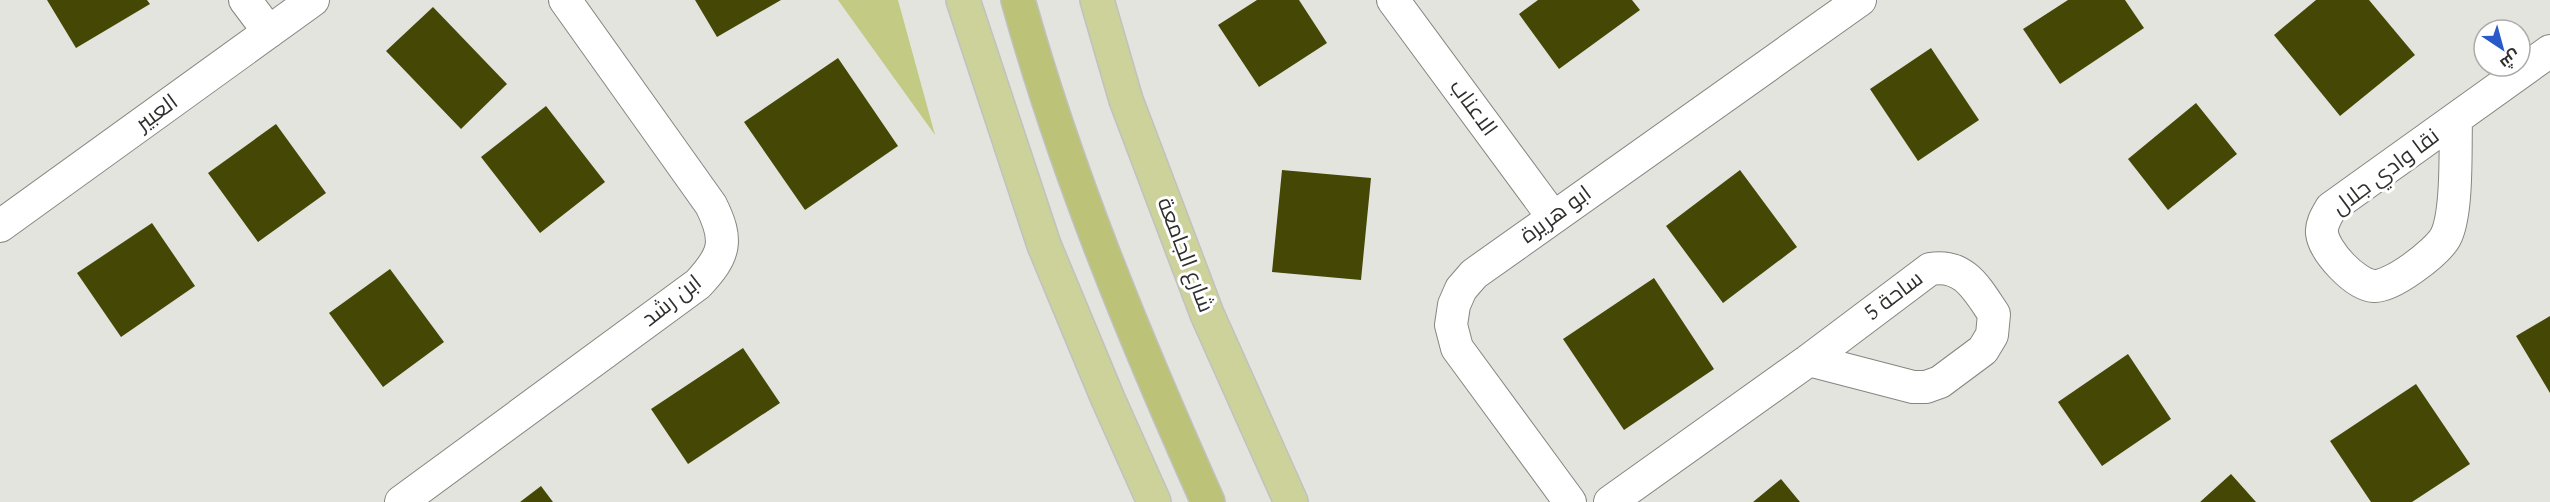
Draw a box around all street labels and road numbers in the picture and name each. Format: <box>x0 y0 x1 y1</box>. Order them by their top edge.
street label: الاعناب <box>1441 73 1505 143</box>
street label: العبير <box>127 86 185 141</box>
street label: نقا وادي جلال <box>2325 121 2447 223</box>
street label: ابو هريرة <box>1513 178 1599 252</box>
street label: شارع الجامعة <box>1148 193 1222 317</box>
street label: ساحة 5 <box>1858 263 1930 329</box>
street label: ابن رشد <box>635 267 709 335</box>

